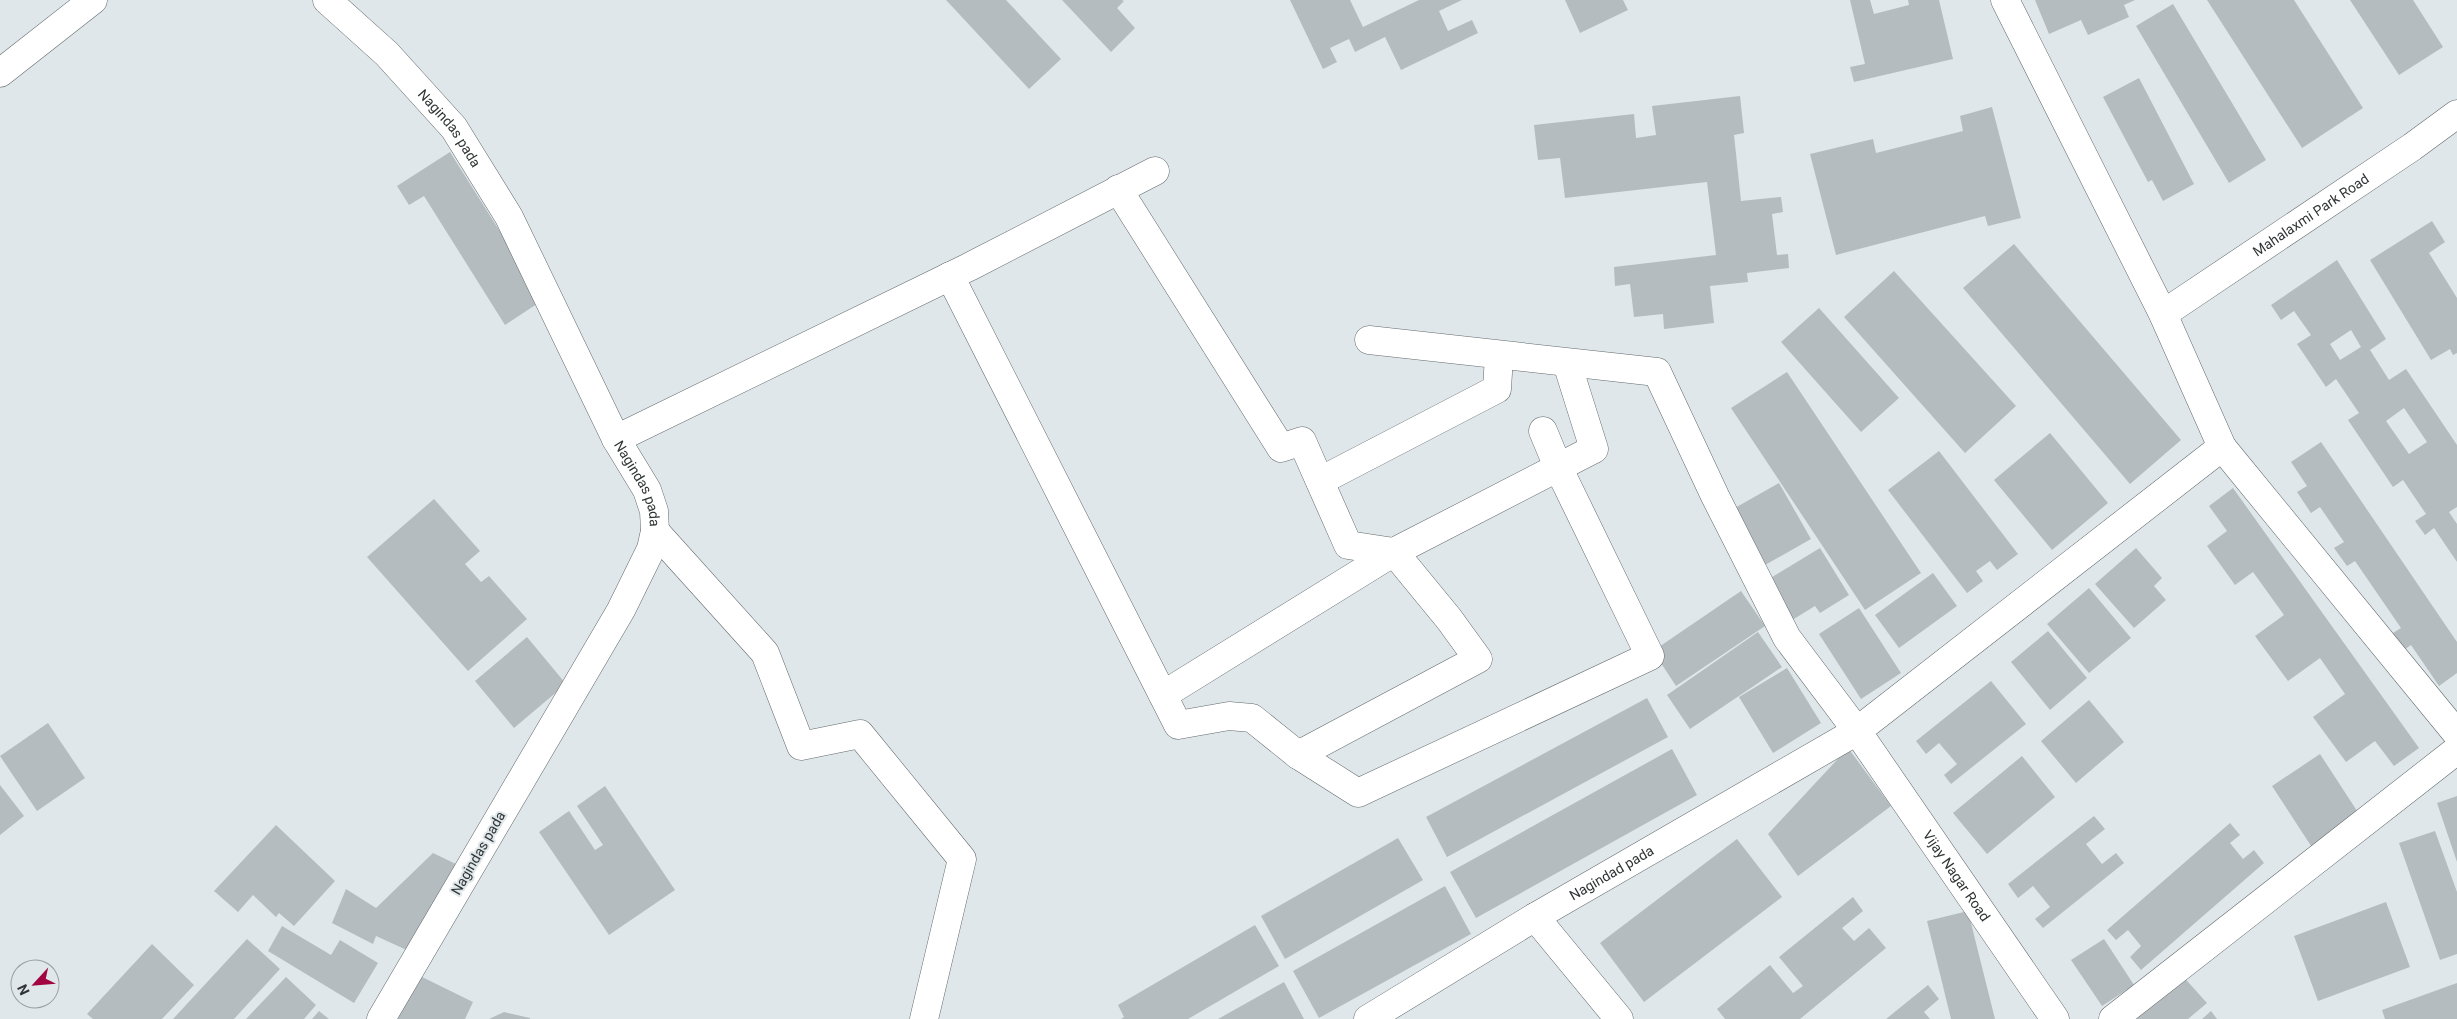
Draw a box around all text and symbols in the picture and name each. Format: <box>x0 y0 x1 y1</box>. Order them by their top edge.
street label: Nagindas pada <box>415 86 484 170</box>
street label: Mahalaxmi Park Road <box>2250 170 2372 259</box>
street label: Nagindas pada <box>611 438 663 527</box>
street label: Nagindas pada <box>448 808 508 898</box>
street label: Vijay Nagar Road <box>1920 827 1993 924</box>
street label: Nagindad pada <box>1567 842 1656 903</box>
north arrow <box>10 959 60 1009</box>
text: N <box>14 982 33 998</box>

